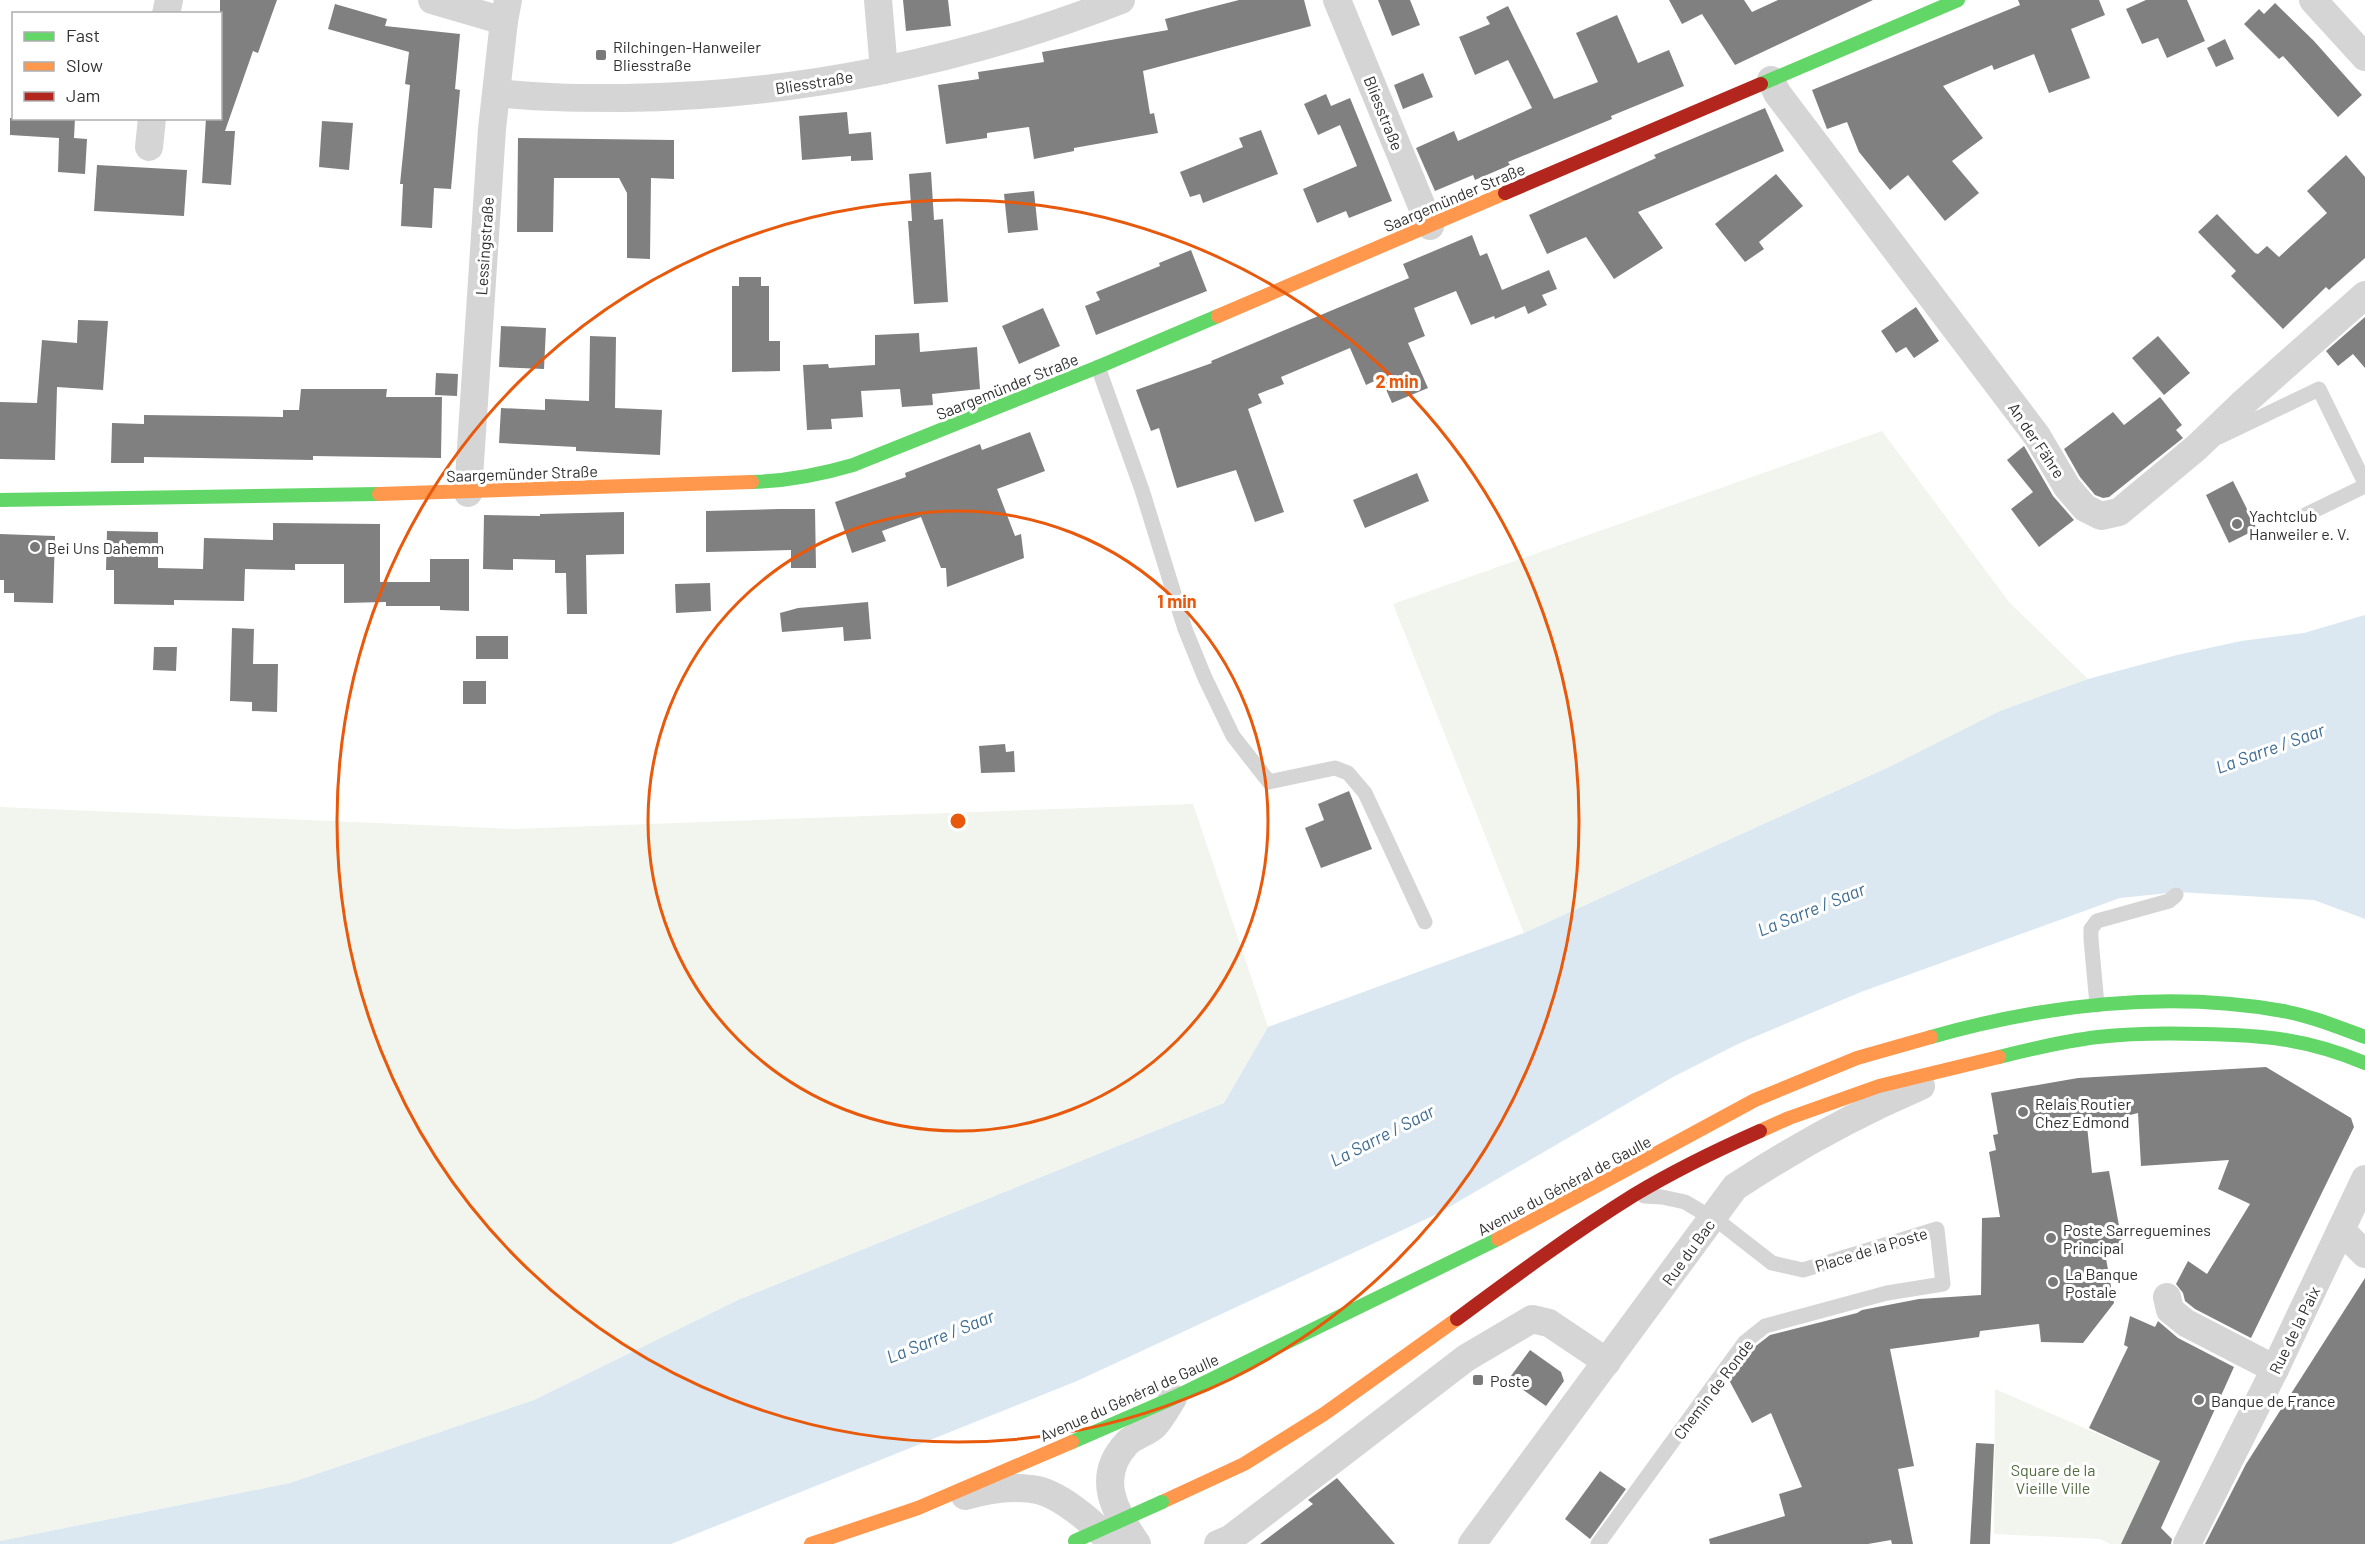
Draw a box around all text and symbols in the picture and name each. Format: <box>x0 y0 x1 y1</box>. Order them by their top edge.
legend <box>12 12 222 120</box>
text: Fast <box>66 24 100 46</box>
place label: Rilchingen-Hanweiler Bliesstraße <box>613 37 761 74</box>
marker: Rilchingen-Hanweiler Bliesstraße <box>594 48 608 62</box>
text: Slow <box>66 54 103 76</box>
street label: Bliesstraße <box>774 66 854 98</box>
street label: Bliesstraße <box>1360 73 1408 153</box>
text: Jam <box>66 84 100 106</box>
street label: Saargemünder Straße <box>1381 159 1527 235</box>
street label: Lessingstraße <box>471 196 497 296</box>
street label: Saargemünder Straße <box>933 349 1081 423</box>
text: 2 min <box>1375 370 1419 392</box>
street label: An der Fähre <box>2005 398 2069 482</box>
street label: Saargemünder Straße <box>446 461 598 485</box>
place label: Yachtclub Hanweiler e. V. <box>2249 506 2350 543</box>
marker: Yachtclub Hanweiler e. V. <box>2230 517 2244 531</box>
place label: Bei Uns Dahemm <box>47 538 164 557</box>
marker: Bei Uns Dahemm <box>28 540 42 554</box>
text: 1 min <box>1157 590 1197 612</box>
water label: La Sarre / Saar <box>2213 718 2328 778</box>
centre of rings <box>948 811 968 831</box>
water label: La Sarre / Saar <box>1754 877 1869 941</box>
place label: Relais Routier Chez Edmond <box>2035 1094 2132 1131</box>
water label: La Sarre / Saar <box>1326 1099 1438 1171</box>
marker: Relais Routier Chez Edmond <box>2016 1105 2030 1119</box>
street label: Avenue du Général de Gaulle <box>1474 1131 1654 1239</box>
street label: Rue du Bac <box>1658 1215 1718 1289</box>
place label: Poste Sarreguemines Principal <box>2063 1220 2211 1257</box>
street label: Place de la Poste <box>1812 1223 1930 1275</box>
marker: Poste Sarreguemines Principal <box>2044 1231 2058 1245</box>
place label: La Banque Postale <box>2065 1264 2138 1301</box>
marker: La Banque Postale <box>2046 1275 2060 1289</box>
street label: Rue de la Paix <box>2265 1283 2324 1377</box>
water label: La Sarre / Saar <box>883 1304 998 1368</box>
street label: Chemin de Ronde <box>1669 1335 1757 1443</box>
street label: Avenue du Général de Gaulle <box>1037 1349 1221 1445</box>
place label: Poste <box>1490 1371 1530 1390</box>
marker: Poste <box>1471 1373 1485 1387</box>
place label: Banque de France <box>2211 1391 2336 1410</box>
marker: Banque de France <box>2192 1393 2206 1407</box>
park label: Square de la Vieille Ville <box>2011 1460 2095 1497</box>

